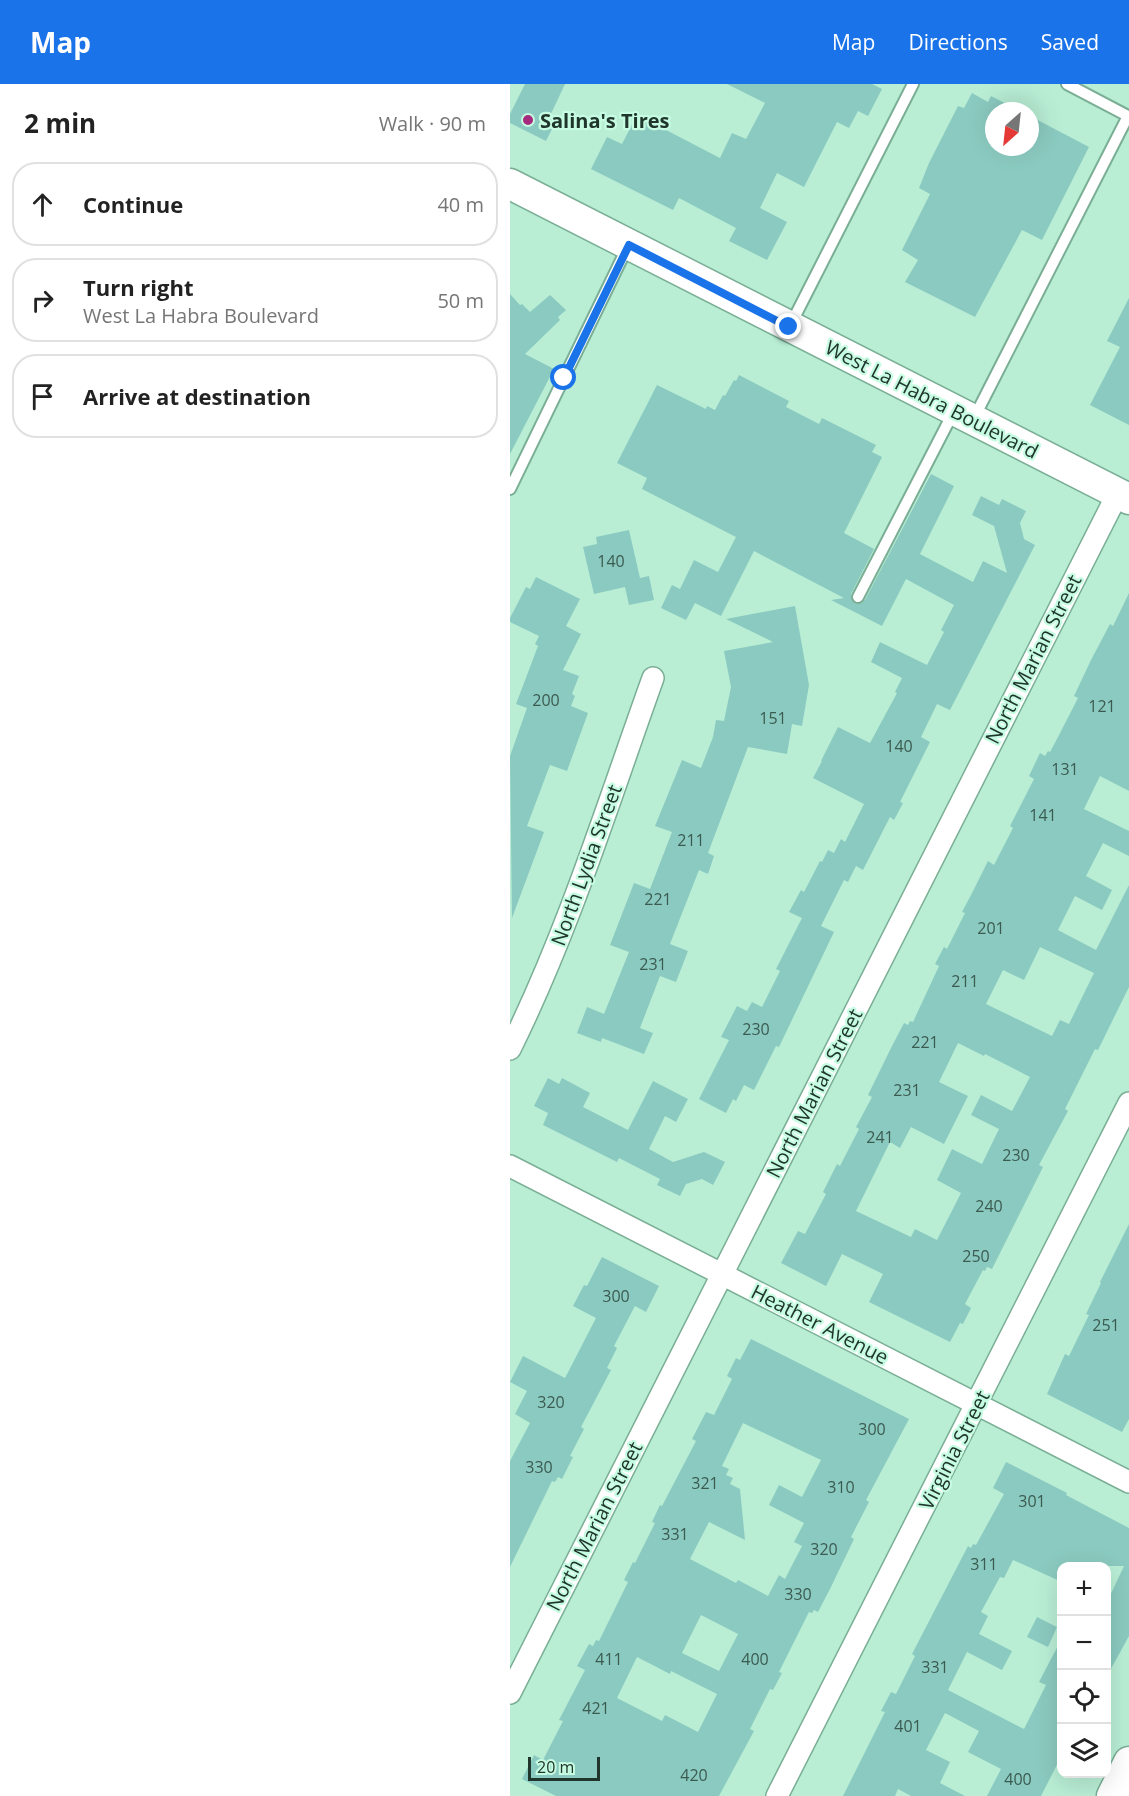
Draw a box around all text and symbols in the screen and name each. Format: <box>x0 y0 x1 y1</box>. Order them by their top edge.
text: Map <box>30 23 91 61</box>
text: Map <box>832 28 875 56</box>
text: Directions <box>908 28 1008 56</box>
text: Saved <box>1041 28 1099 56</box>
north arrow <box>985 102 1039 156</box>
text: 2 min <box>24 105 96 141</box>
place label: Salina's Tires <box>540 107 670 134</box>
text: Walk · 90 m <box>379 110 486 137</box>
marker: Salina's Tires <box>521 113 535 127</box>
icon: ahead <box>26 188 59 221</box>
text: Continue <box>83 189 183 219</box>
text: 40 m <box>437 191 484 218</box>
text: Turn right <box>83 272 194 302</box>
icon: right <box>26 284 59 317</box>
text: 50 m <box>437 287 484 314</box>
text: West La Habra Boulevard <box>83 302 319 329</box>
route end <box>775 313 801 339</box>
street label: West La Habra Boulevard <box>821 333 1043 465</box>
route start <box>550 364 576 390</box>
icon: arrive <box>26 380 59 413</box>
text: Arrive at destination <box>83 381 311 411</box>
house number: 140 <box>597 550 625 572</box>
street label: North Marian Street <box>979 570 1087 748</box>
house number: 200 <box>532 689 560 711</box>
house number: 121 <box>1088 695 1116 717</box>
house number: 151 <box>759 707 787 729</box>
house number: 140 <box>885 735 913 757</box>
house number: 131 <box>1051 758 1079 780</box>
street label: North Lydia Street <box>544 781 628 949</box>
house number: 141 <box>1029 804 1057 826</box>
house number: 211 <box>677 829 705 851</box>
house number: 221 <box>644 888 672 910</box>
house number: 201 <box>977 917 1005 939</box>
house number: 231 <box>639 953 667 975</box>
house number: 211 <box>951 970 979 992</box>
street label: North Marian Street <box>760 1004 868 1182</box>
house number: 230 <box>742 1018 770 1040</box>
house number: 221 <box>911 1031 939 1053</box>
house number: 231 <box>893 1079 921 1101</box>
house number: 241 <box>866 1126 894 1148</box>
house number: 230 <box>1002 1144 1030 1166</box>
house number: 240 <box>975 1195 1003 1217</box>
house number: 250 <box>962 1245 990 1267</box>
street label: Heather Avenue <box>747 1278 893 1370</box>
house number: 300 <box>602 1285 630 1307</box>
house number: 251 <box>1092 1314 1120 1336</box>
street label: Virginia Street <box>912 1386 996 1514</box>
house number: 320 <box>537 1391 565 1413</box>
house number: 300 <box>858 1418 886 1440</box>
street label: North Marian Street <box>540 1437 648 1615</box>
house number: 330 <box>525 1456 553 1478</box>
house number: 321 <box>691 1472 719 1494</box>
house number: 310 <box>827 1476 855 1498</box>
house number: 301 <box>1018 1490 1046 1512</box>
house number: 331 <box>661 1523 689 1545</box>
house number: 320 <box>810 1538 838 1560</box>
house number: 311 <box>970 1553 998 1575</box>
map controls <box>1057 1562 1111 1778</box>
button: + <box>1057 1562 1111 1616</box>
house number: 330 <box>784 1583 812 1605</box>
button: − <box>1057 1616 1111 1670</box>
house number: 411 <box>595 1648 623 1670</box>
house number: 400 <box>741 1648 769 1670</box>
house number: 331 <box>921 1656 949 1678</box>
button: locate <box>1057 1670 1111 1724</box>
house number: 421 <box>582 1697 610 1719</box>
house number: 401 <box>894 1715 922 1737</box>
button: layers <box>1057 1724 1111 1778</box>
scale bar <box>528 1754 600 1782</box>
text: 20 m <box>537 1756 574 1778</box>
house number: 420 <box>680 1764 708 1786</box>
house number: 400 <box>1004 1768 1032 1790</box>

